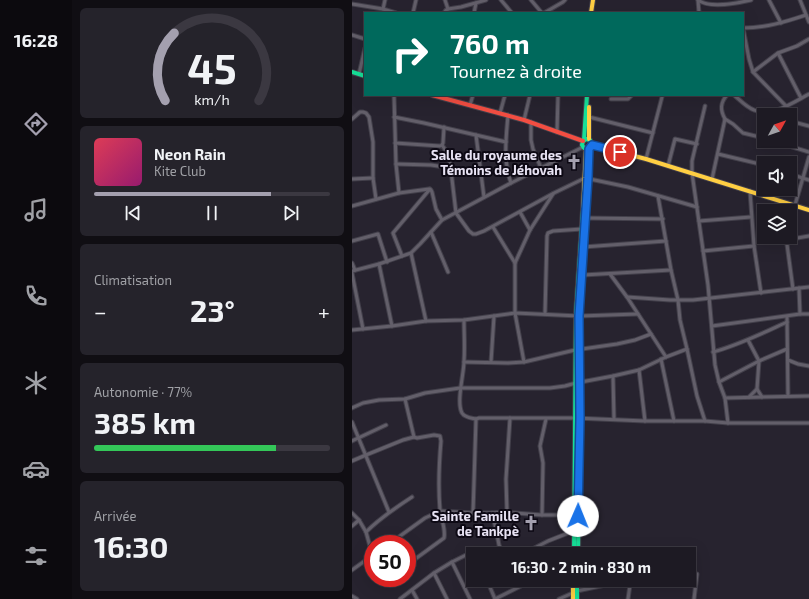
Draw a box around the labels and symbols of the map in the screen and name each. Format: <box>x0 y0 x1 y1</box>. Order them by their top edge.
north arrow <box>757 108 797 148</box>
pin <box>603 135 637 169</box>
place label: Salle du royaume des Témoins de Jéhovah <box>431 147 562 178</box>
church icon: Salle du royaume des Témoins de Jéhovah <box>565 153 583 171</box>
position arrow <box>557 495 599 537</box>
place label: Sainte Famille de Tankpè <box>432 508 519 539</box>
church icon: Sainte Famille de Tankpè <box>522 514 540 532</box>
speed limit sign: 50 <box>364 535 416 587</box>

